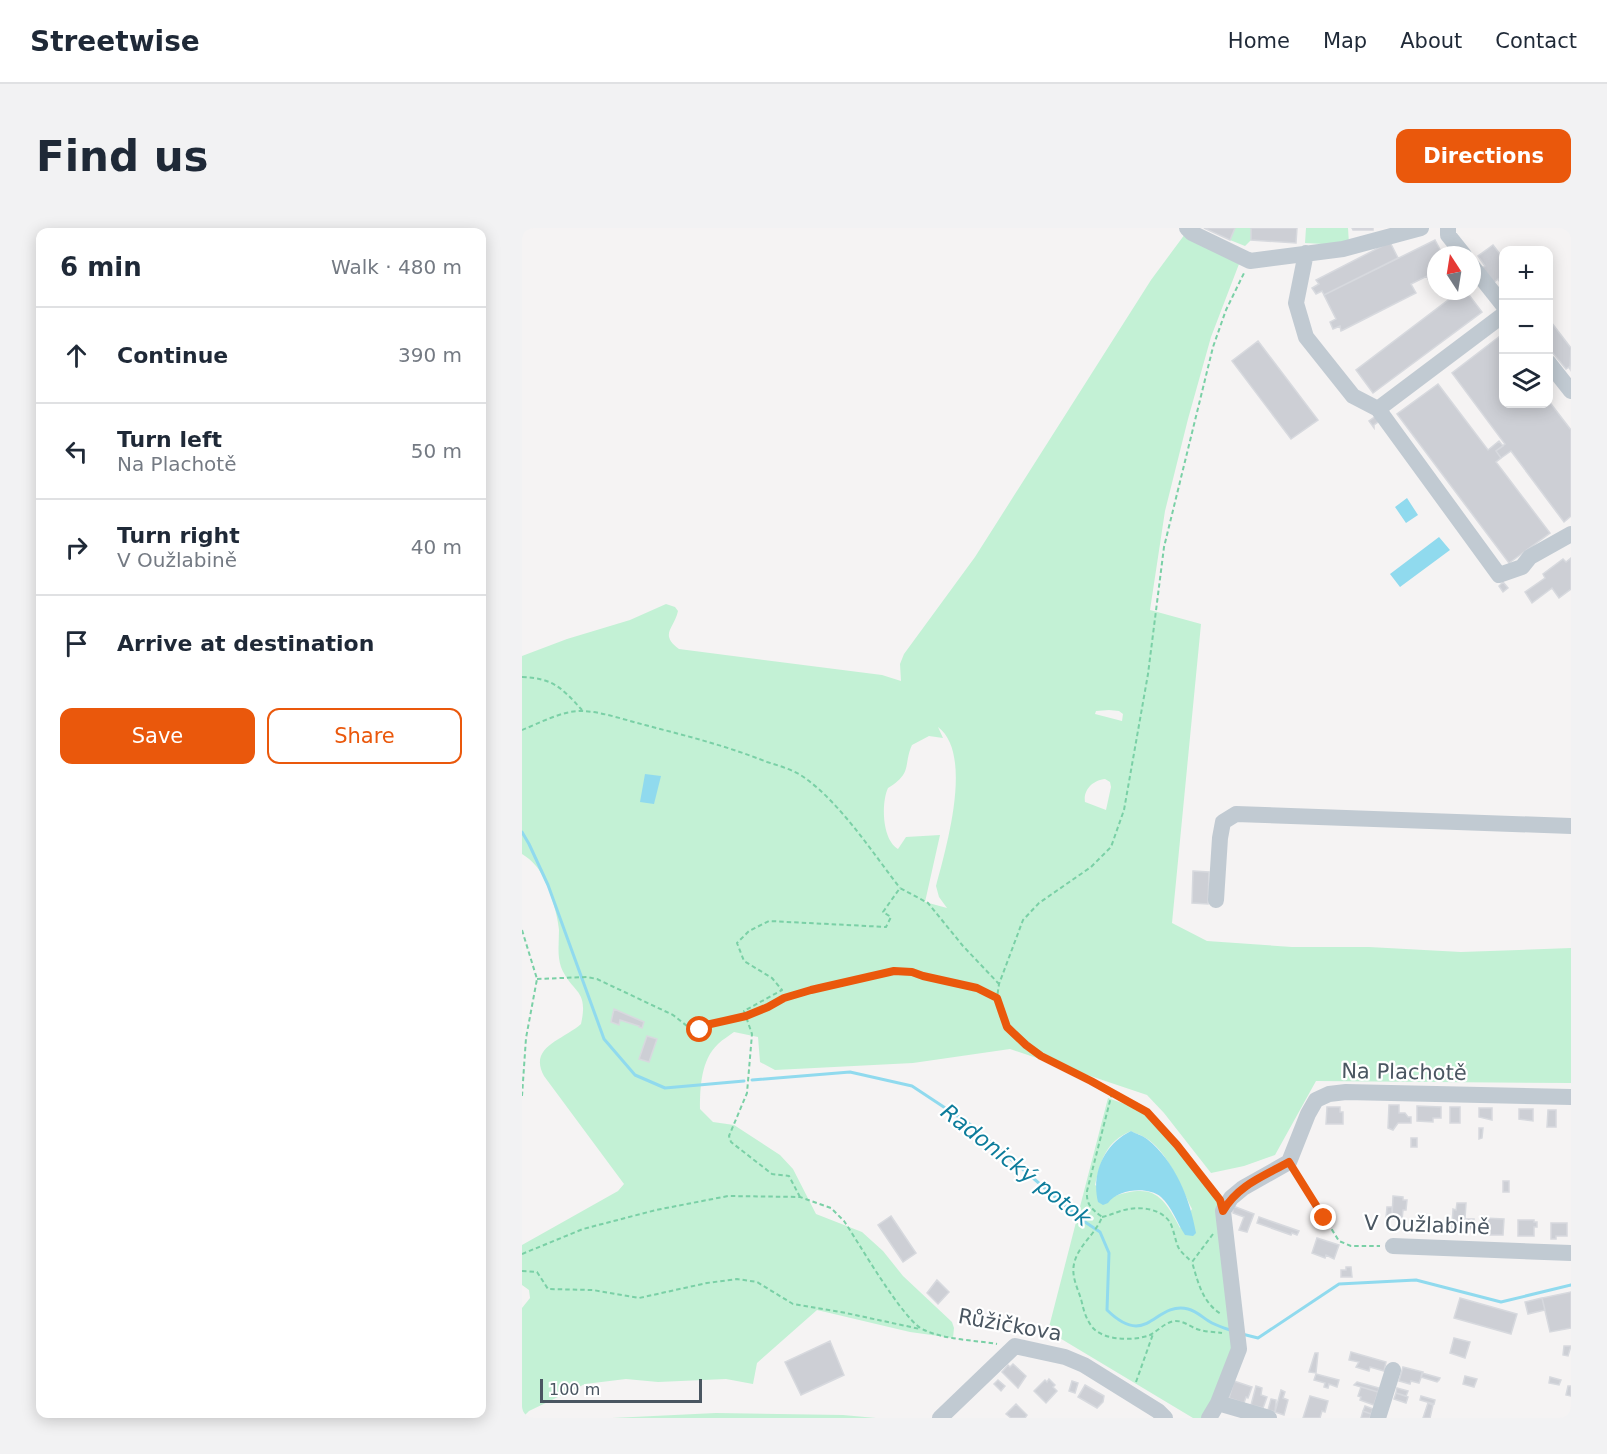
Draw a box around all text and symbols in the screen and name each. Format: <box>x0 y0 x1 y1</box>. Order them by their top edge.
text: Streetwise <box>30 25 200 58</box>
text: Home <box>1228 29 1290 53</box>
text: Map <box>1323 29 1367 53</box>
text: About <box>1400 29 1462 53</box>
text: Contact <box>1495 29 1577 53</box>
button: Directions <box>1396 129 1571 183</box>
text: Find us <box>36 132 209 181</box>
north arrow <box>1427 246 1481 300</box>
map controls <box>1499 246 1553 408</box>
button: + <box>1499 246 1553 300</box>
text: 6 min <box>60 252 142 282</box>
text: Walk · 480 m <box>331 255 462 279</box>
button: − <box>1499 300 1553 354</box>
icon: ahead <box>60 339 93 372</box>
text: Continue <box>117 343 228 368</box>
text: 390 m <box>398 343 462 367</box>
button: layers <box>1499 354 1553 408</box>
text: Turn left <box>117 427 222 452</box>
icon: left <box>60 435 93 468</box>
text: 50 m <box>411 439 462 463</box>
text: Na Plachotě <box>117 452 237 476</box>
text: Turn right <box>117 523 240 548</box>
icon: right <box>60 531 93 564</box>
text: 40 m <box>411 535 462 559</box>
text: V Oužlabině <box>117 548 237 572</box>
icon: arrive <box>60 627 93 660</box>
text: Arrive at destination <box>117 631 374 656</box>
button: Save <box>60 708 255 764</box>
button: Share <box>267 708 462 764</box>
route start <box>686 1016 712 1042</box>
street label: Na Plachotě <box>1341 1059 1467 1085</box>
water label: Radonický potok <box>936 1099 1097 1232</box>
route end <box>1310 1204 1336 1230</box>
street label: V Oužlabině <box>1364 1211 1490 1239</box>
street label: Růžičkova <box>956 1304 1064 1346</box>
scale bar <box>540 1376 702 1404</box>
text: 100 m <box>549 1380 600 1399</box>

